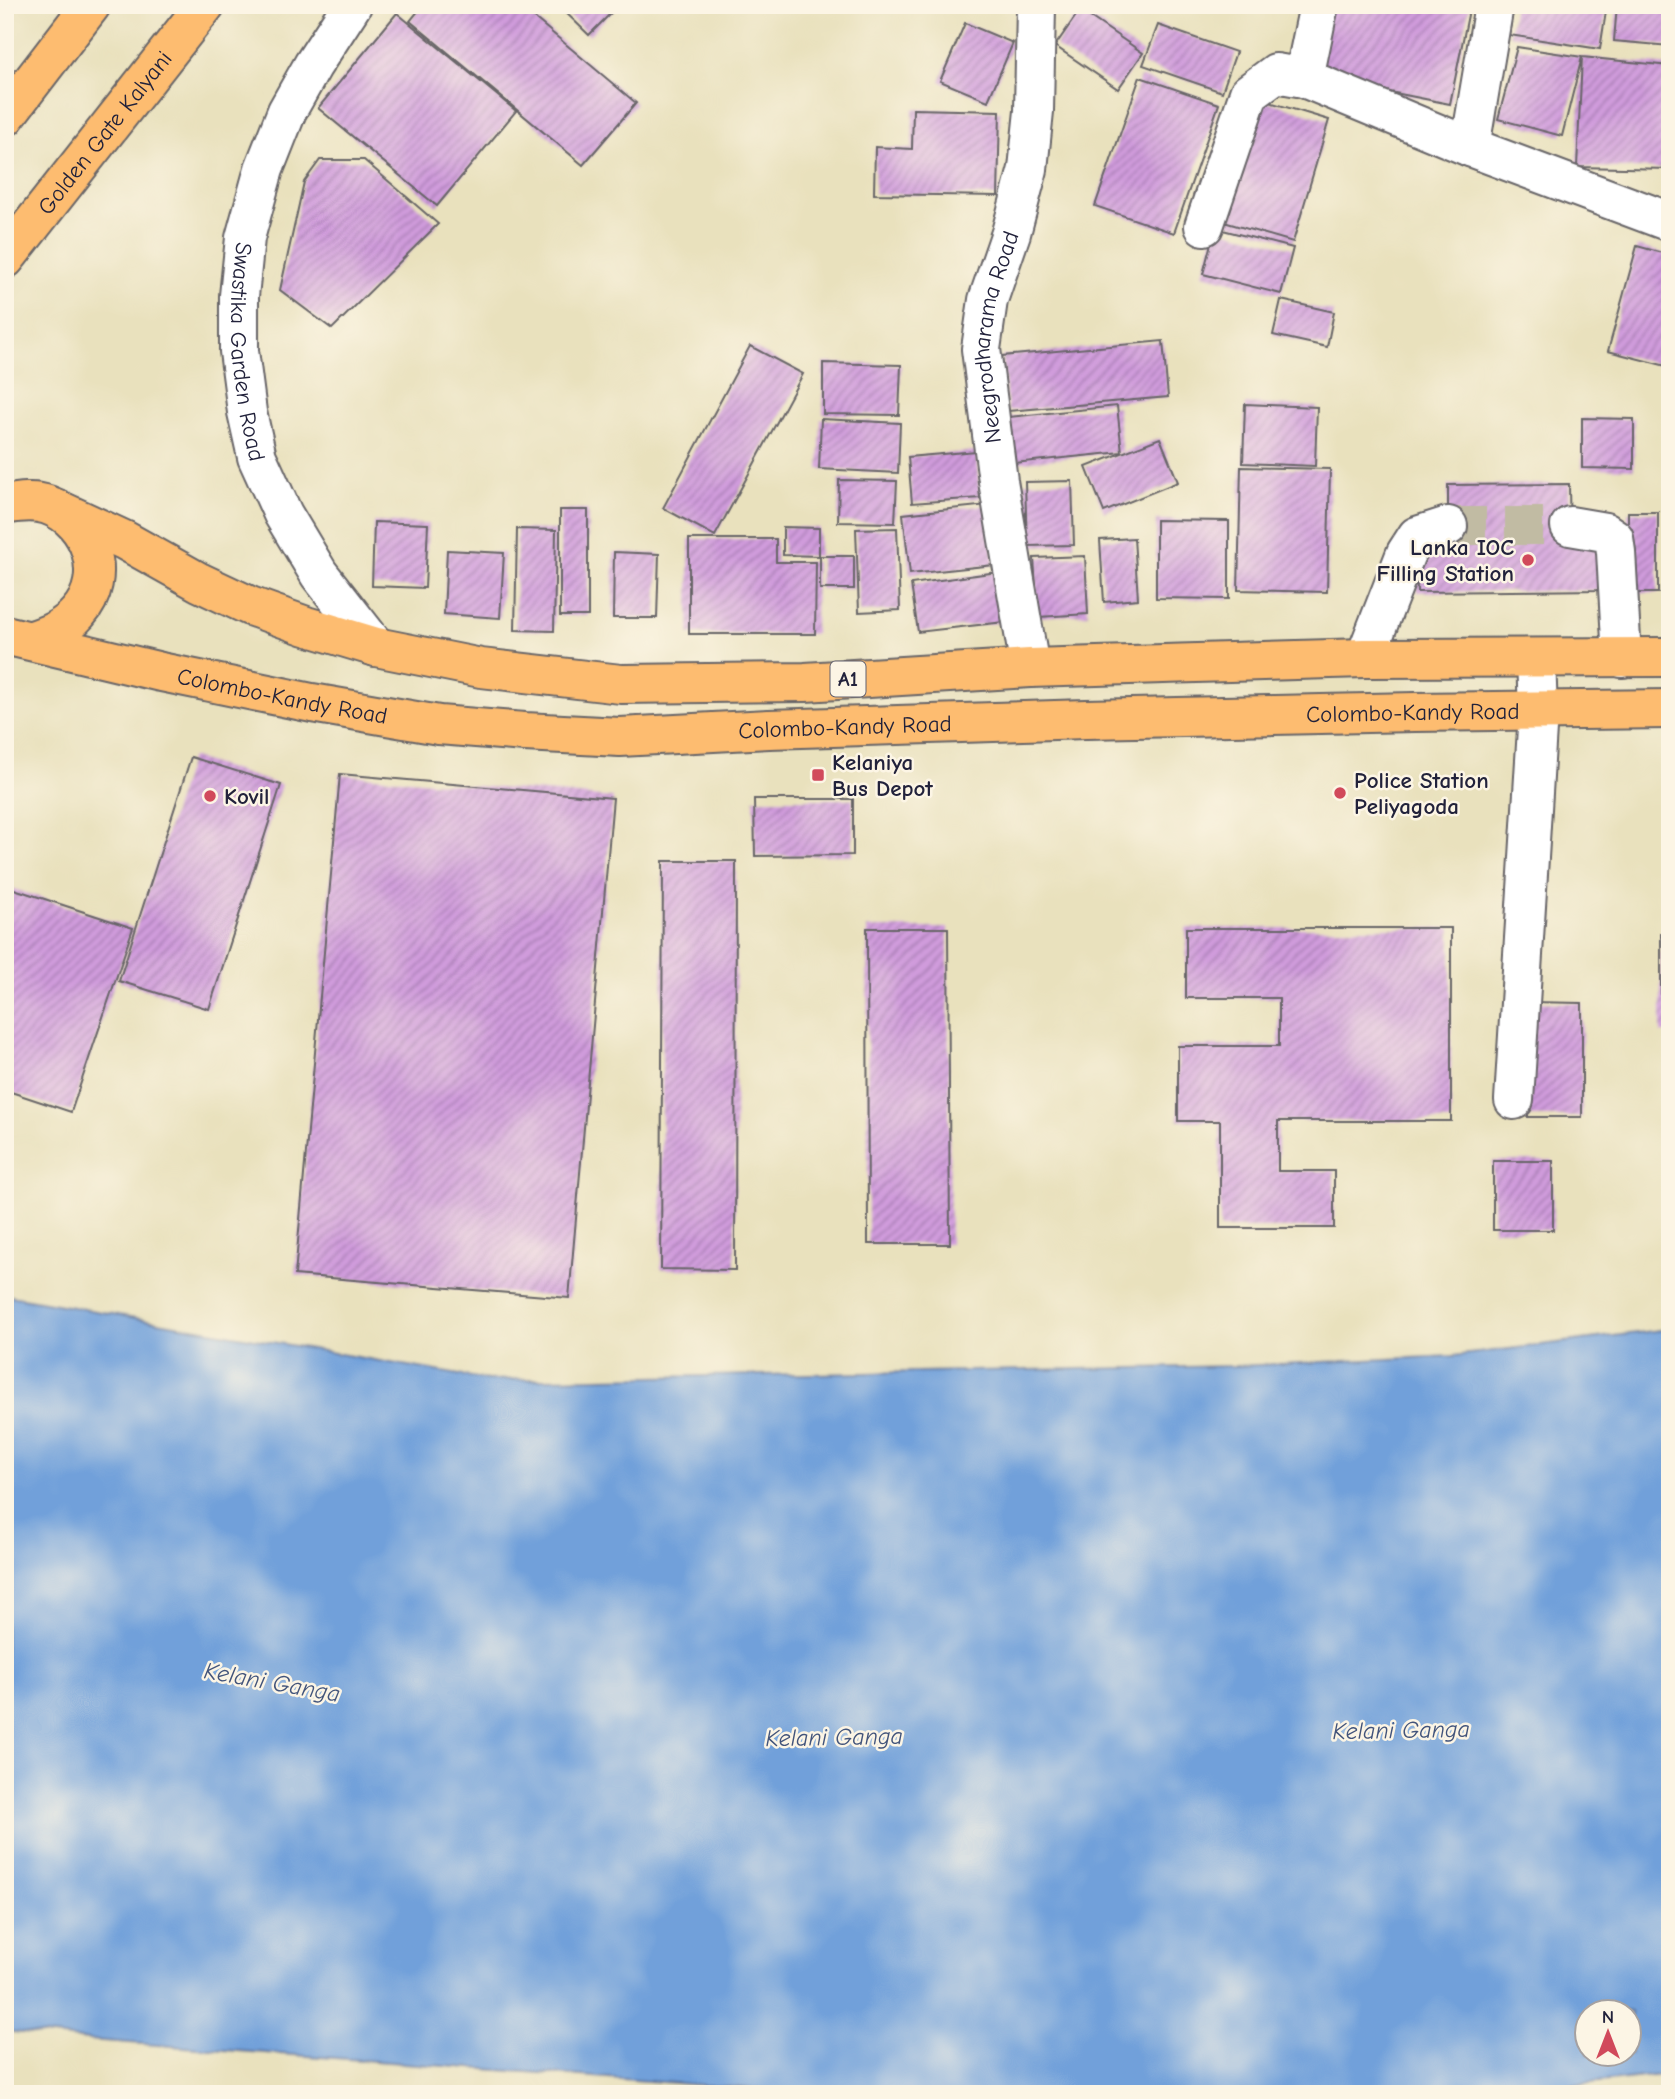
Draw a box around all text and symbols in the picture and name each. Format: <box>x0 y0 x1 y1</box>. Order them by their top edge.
street label: Golden Gate Kalyani <box>32 45 177 220</box>
street label: Neegrodharama Road <box>968 228 1024 445</box>
street label: Swastika Garden Road <box>225 241 271 464</box>
place label: Lanka IOC Filling Station <box>1377 534 1514 587</box>
marker: Lanka IOC Filling Station <box>1520 552 1536 568</box>
street label: Colombo-Kandy Road <box>175 662 390 729</box>
road number: A1 <box>830 662 866 696</box>
street label: Colombo-Kandy Road <box>1306 697 1520 728</box>
street label: Colombo-Kandy Road <box>738 710 952 744</box>
place label: Kelaniya Bus Depot <box>832 749 933 802</box>
marker: Kelaniya Bus Depot <box>810 767 826 783</box>
place label: Police Station Peliyagoda <box>1354 767 1489 820</box>
place label: Kovil <box>224 783 270 810</box>
marker: Police Station Peliyagoda <box>1332 785 1348 801</box>
marker: Kovil <box>202 788 218 804</box>
water label: Kelani Ganga <box>202 1656 342 1708</box>
water label: Kelani Ganga <box>1332 1715 1470 1745</box>
water label: Kelani Ganga <box>765 1722 903 1752</box>
north arrow <box>1574 1997 1644 2068</box>
text: N <box>1602 2006 1614 2028</box>

